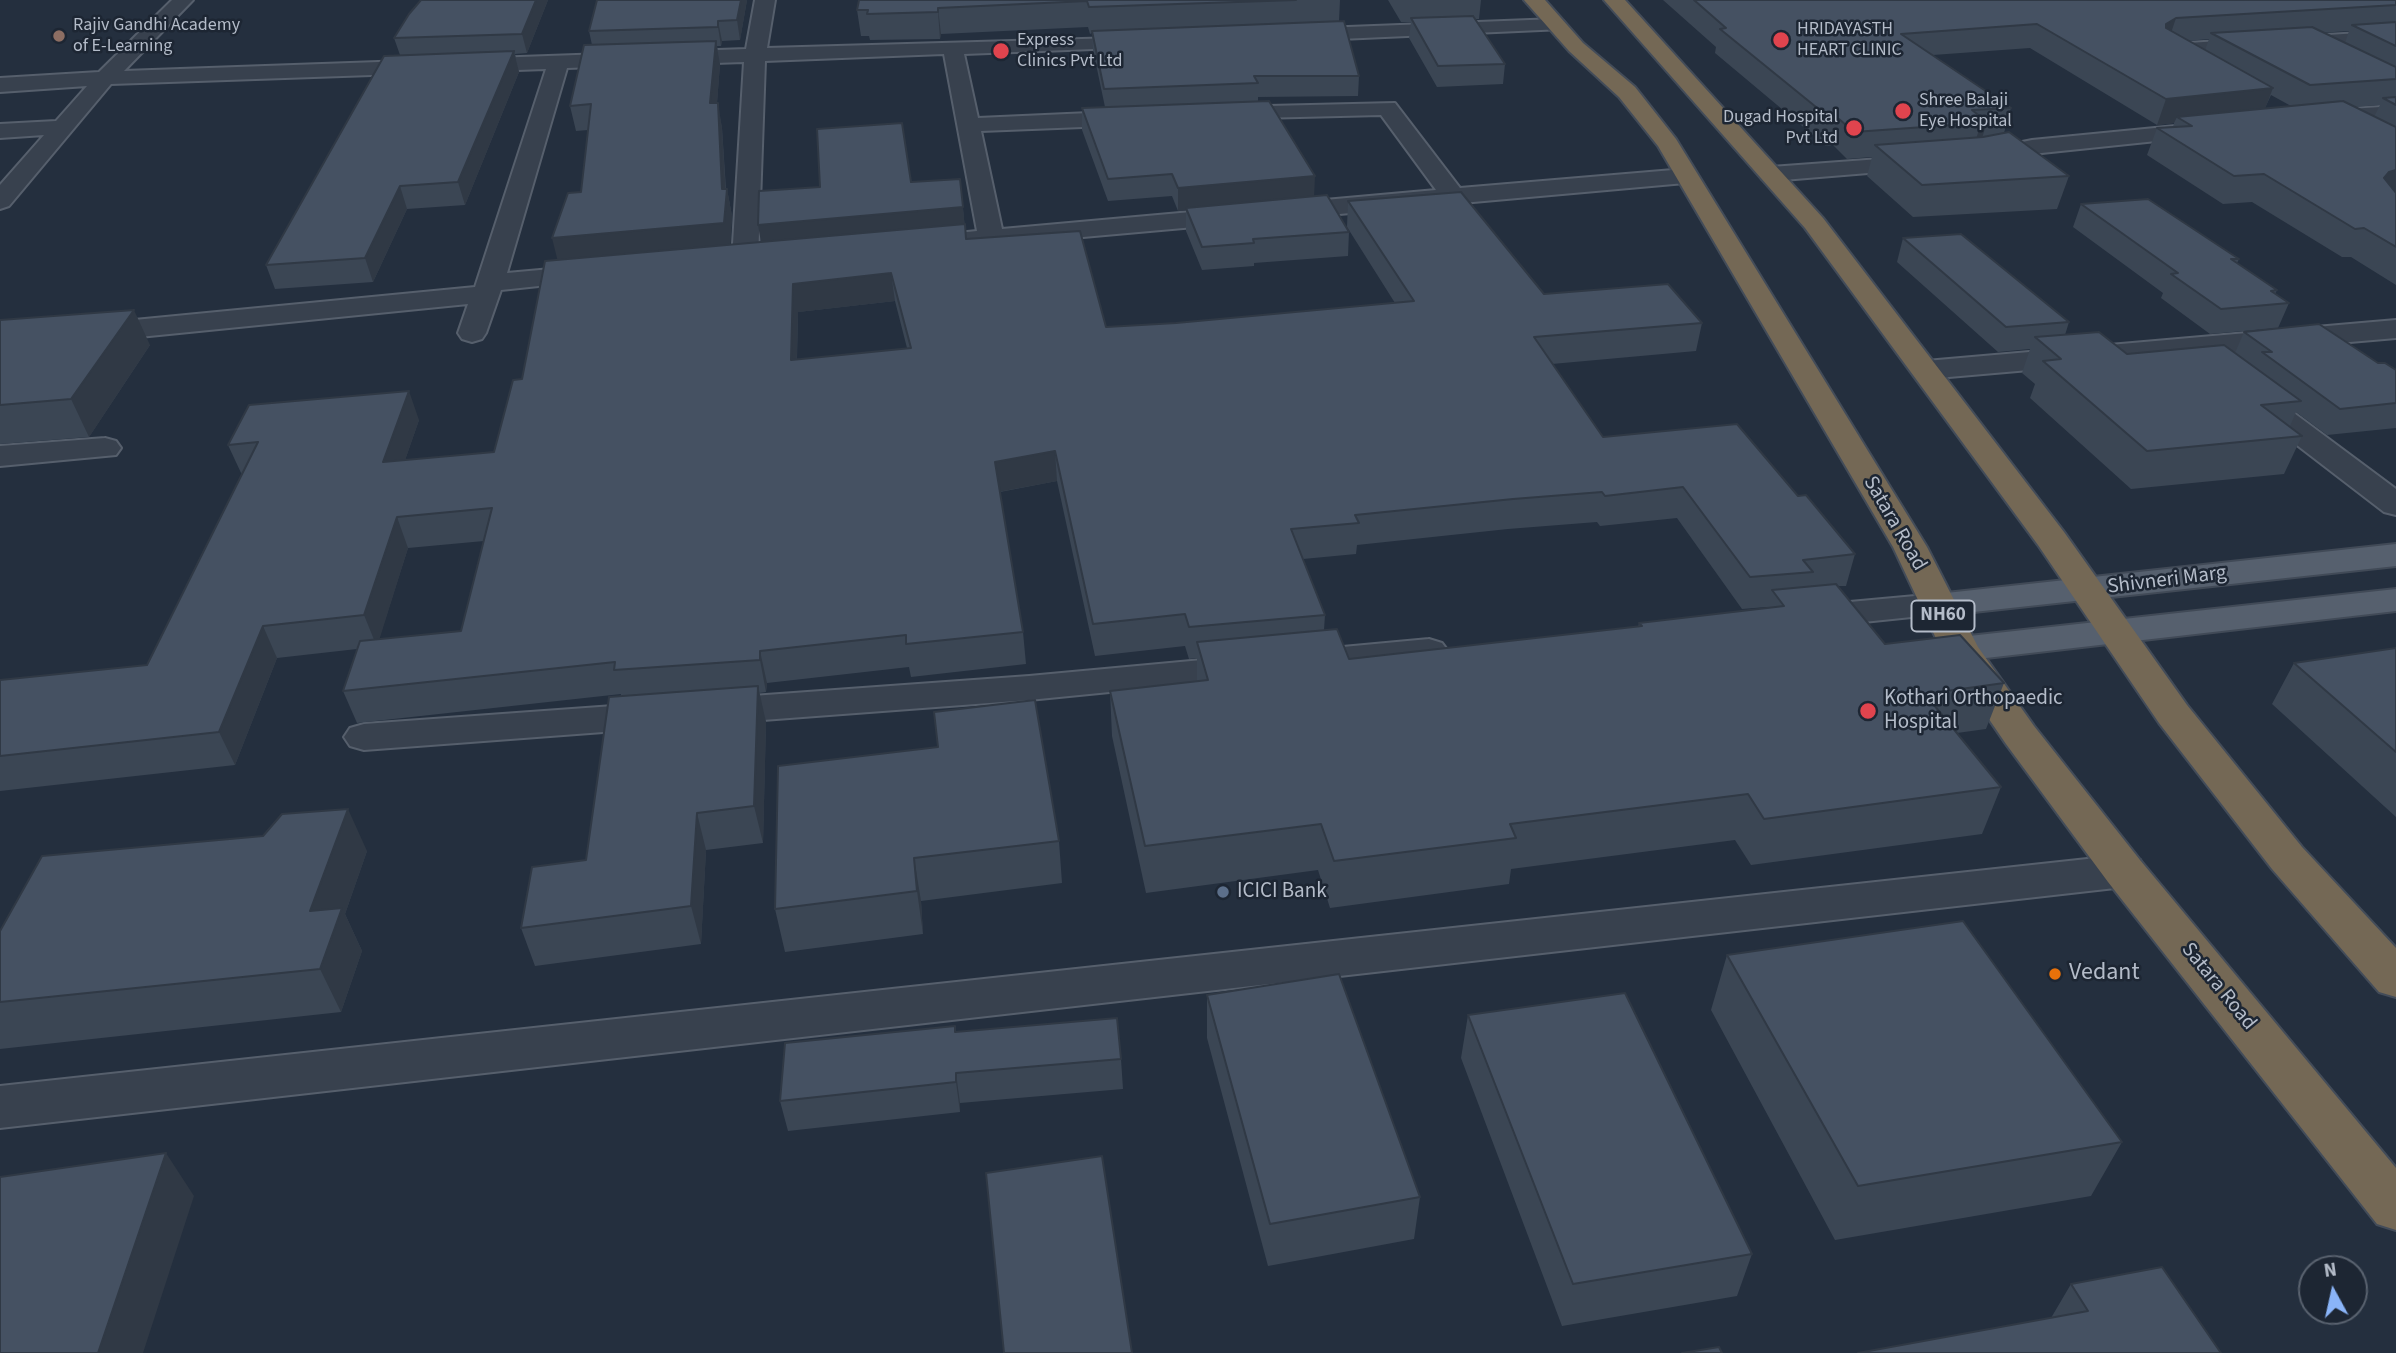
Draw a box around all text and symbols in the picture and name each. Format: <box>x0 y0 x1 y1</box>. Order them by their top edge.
place label: Rajiv Gandhi Academy of E-Learning <box>73 15 240 58</box>
place label: HRIDAYASTH HEART CLINIC <box>1797 19 1902 61</box>
marker: Rajiv Gandhi Academy of E-Learning <box>51 28 67 44</box>
place label: Express Clinics Pvt Ltd <box>1017 30 1122 72</box>
marker: HRIDAYASTH HEART CLINIC <box>1771 30 1791 50</box>
marker: Express Clinics Pvt Ltd <box>991 41 1011 61</box>
place label: Shree Balaji Eye Hospital <box>1919 90 2012 132</box>
marker: Shree Balaji Eye Hospital <box>1893 101 1913 121</box>
place label: Dugad Hospital Pvt Ltd <box>1723 107 1838 150</box>
marker: Dugad Hospital Pvt Ltd <box>1844 118 1864 138</box>
street label: Satara Road <box>1857 472 1931 576</box>
street label: Shivneri Marg <box>2106 561 2228 601</box>
road number: NH60 <box>1912 600 1974 632</box>
place label: Kothari Orthopaedic Hospital <box>1884 686 2063 736</box>
marker: Kothari Orthopaedic Hospital <box>1858 701 1878 721</box>
place label: ICICI Bank <box>1237 879 1327 905</box>
marker: ICICI Bank <box>1215 884 1231 900</box>
street label: Satara Road <box>2175 938 2261 1036</box>
place label: Vedant <box>2069 960 2140 988</box>
marker: Vedant <box>2047 966 2063 982</box>
north arrow <box>2298 1255 2368 1325</box>
text: N <box>2322 1256 2338 1285</box>

